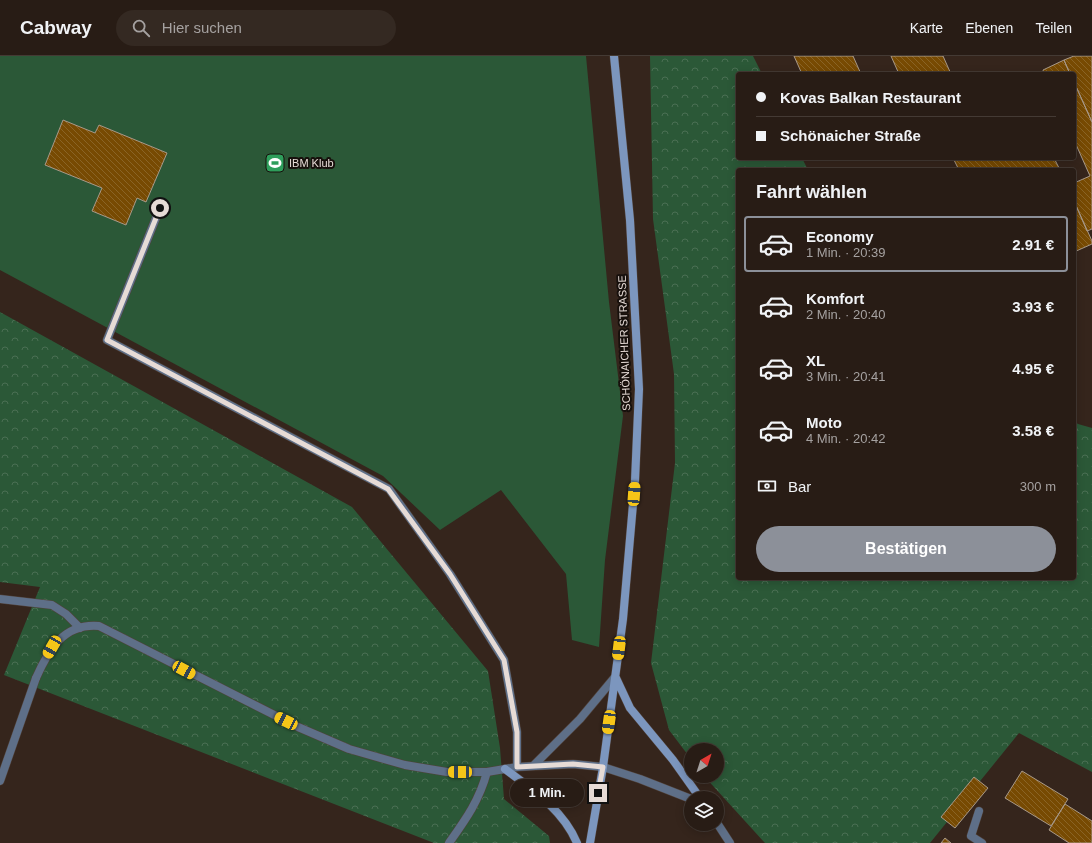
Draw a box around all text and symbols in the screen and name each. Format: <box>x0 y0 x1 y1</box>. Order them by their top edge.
search box <box>116 10 396 46</box>
text: Cabway <box>20 17 92 38</box>
icon: search <box>130 17 152 39</box>
text: Hier suchen <box>162 19 242 36</box>
text: Karte <box>910 20 943 36</box>
text: Ebenen <box>965 20 1013 36</box>
text: Teilen <box>1035 20 1072 36</box>
text: Kovas Balkan Restaurant <box>780 89 961 106</box>
text: Schönaicher Straße <box>780 127 921 144</box>
sports icon: IBM Klub <box>264 152 286 174</box>
place label: IBM Klub <box>289 157 334 169</box>
text: Fahrt wählen <box>756 182 867 202</box>
route start <box>151 199 169 217</box>
icon: car <box>758 226 794 262</box>
text: Economy <box>806 228 874 245</box>
text: 2.91 € <box>1012 236 1054 253</box>
text: 1 Min. · 20:39 <box>806 245 886 260</box>
street label: SCHÖNAICHER STRASSE <box>616 275 632 411</box>
icon: car <box>758 288 794 324</box>
text: Komfort <box>806 290 864 307</box>
text: 3.93 € <box>1012 298 1054 315</box>
text: 2 Min. · 20:40 <box>806 307 886 322</box>
icon: car <box>758 350 794 386</box>
text: XL <box>806 352 825 369</box>
text: 4.95 € <box>1012 360 1054 377</box>
text: 3 Min. · 20:41 <box>806 369 886 384</box>
icon: car <box>758 412 794 448</box>
text: Moto <box>806 414 842 431</box>
text: 3.58 € <box>1012 422 1054 439</box>
text: 4 Min. · 20:42 <box>806 431 886 446</box>
icon: cash <box>756 475 778 497</box>
text: Bar <box>788 478 811 495</box>
text: 300 m <box>1020 479 1056 494</box>
car <box>627 482 641 506</box>
button: Bestätigen <box>756 526 1056 572</box>
car <box>41 634 63 660</box>
car <box>612 635 626 661</box>
car <box>171 659 197 681</box>
car <box>601 709 617 735</box>
car <box>273 710 299 732</box>
north arrow <box>684 743 724 783</box>
map controls <box>684 743 724 831</box>
car <box>448 766 472 778</box>
callout: 1 Min. <box>510 779 584 807</box>
route end <box>589 784 607 802</box>
text: 1 Min. <box>529 785 565 800</box>
button: layers <box>684 791 724 831</box>

